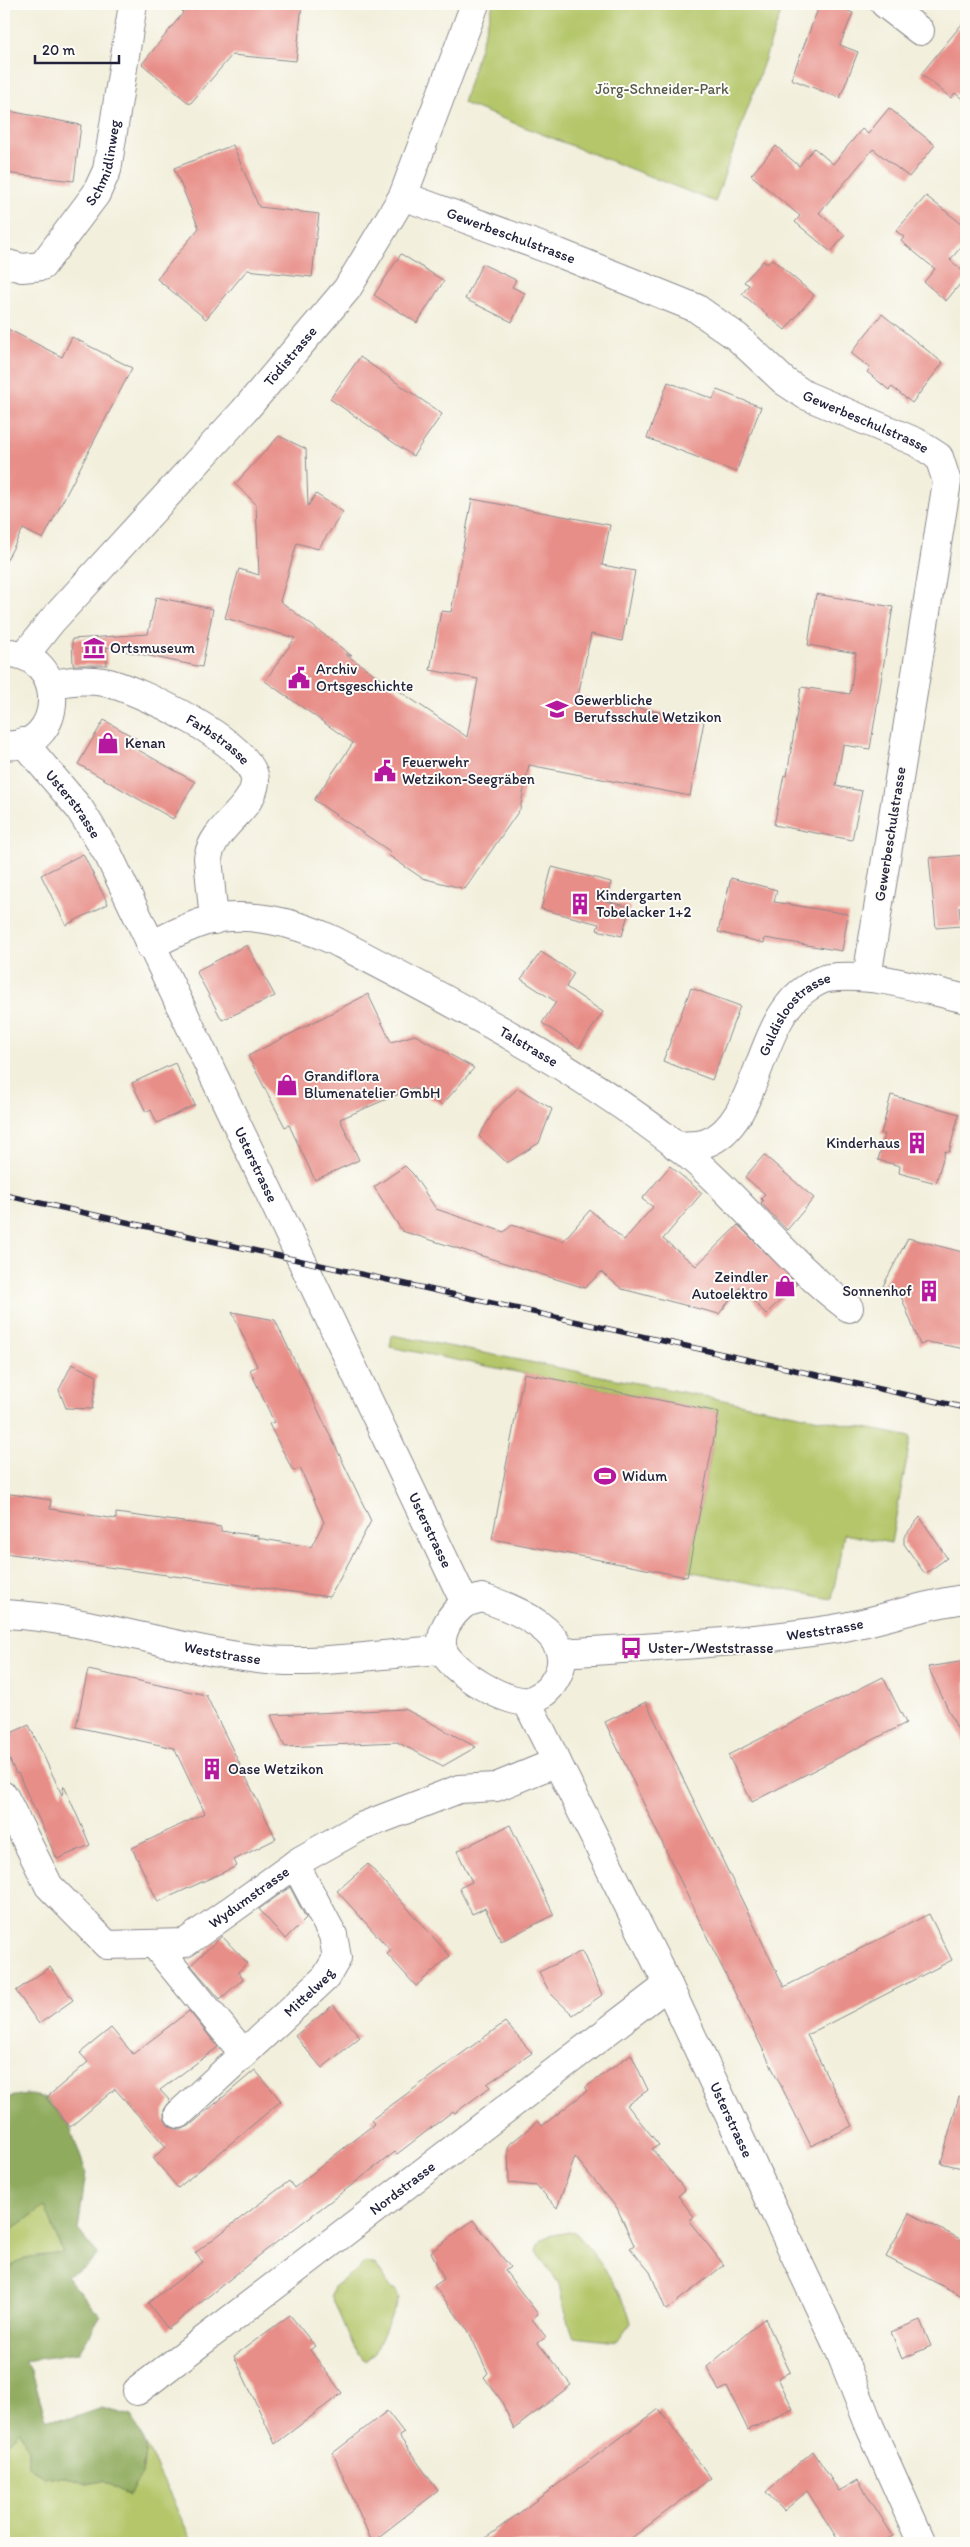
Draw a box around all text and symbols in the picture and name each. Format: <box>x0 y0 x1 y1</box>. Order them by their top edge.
scale bar <box>35 32 119 64</box>
text: 20 m <box>42 41 76 59</box>
park label: Jörg-Schneider-Park <box>595 80 729 98</box>
street label: Schmidlinweg <box>81 118 124 209</box>
street label: Gewerbeschulstrasse <box>444 204 578 268</box>
street label: Tödistrasse <box>260 323 321 390</box>
street label: Gewerbeschulstrasse <box>800 386 933 457</box>
museum icon: Ortsmuseum <box>81 635 107 661</box>
place label: Ortsmuseum <box>110 639 195 657</box>
place label: Archiv Ortsgeschichte <box>316 660 413 695</box>
public building icon: Archiv Ortsgeschichte <box>286 665 312 691</box>
place label: Gewerbliche Berufsschule Wetzikon <box>574 691 722 726</box>
school or university icon: Gewerbliche Berufsschule Wetzikon <box>544 696 570 722</box>
street label: Farbstrasse <box>183 710 254 768</box>
shop icon: Kenan <box>95 730 121 756</box>
place label: Kenan <box>125 734 166 752</box>
place label: Feuerwehr Wetzikon-Seegräben <box>402 753 535 788</box>
public building icon: Feuerwehr Wetzikon-Seegräben <box>372 758 398 784</box>
street label: Gewerbeschulstrasse <box>870 765 910 903</box>
street label: Usterstrasse <box>42 766 105 842</box>
place label: Kindergarten Tobelacker 1+2 <box>596 886 691 921</box>
building icon: Kindergarten Tobelacker 1+2 <box>567 891 593 917</box>
street label: Guldisloostrasse <box>755 969 832 1059</box>
street label: Talstrasse <box>496 1022 562 1071</box>
place label: Grandiflora Blumenatelier GmbH <box>304 1067 440 1102</box>
shop icon: Grandiflora Blumenatelier GmbH <box>274 1072 300 1098</box>
street label: Usterstrasse <box>230 1124 282 1205</box>
building icon: Kinderhaus <box>904 1130 930 1156</box>
place label: Kinderhaus <box>826 1134 900 1152</box>
place label: Zeindler Autoelektro <box>692 1268 768 1303</box>
shop icon: Zeindler Autoelektro <box>772 1273 798 1299</box>
building icon: Sonnenhof <box>916 1278 942 1304</box>
place label: Sonnenhof <box>842 1282 912 1300</box>
sports icon: Widum <box>592 1463 618 1489</box>
place label: Widum <box>622 1467 667 1485</box>
street label: Usterstrasse <box>405 1490 456 1571</box>
street label: Weststrasse <box>785 1614 865 1644</box>
bus stop icon: Uster-/Weststrasse <box>618 1635 644 1661</box>
street label: Weststrasse <box>182 1637 262 1668</box>
place label: Uster-/Weststrasse <box>648 1639 773 1657</box>
building icon: Oase Wetzikon <box>199 1756 225 1782</box>
place label: Oase Wetzikon <box>228 1760 324 1778</box>
street label: Wydumstrasse <box>205 1862 293 1932</box>
street label: Mittelweg <box>280 1965 338 2021</box>
street label: Usterstrasse <box>706 2079 757 2160</box>
street label: Nordstrasse <box>366 2157 439 2219</box>

